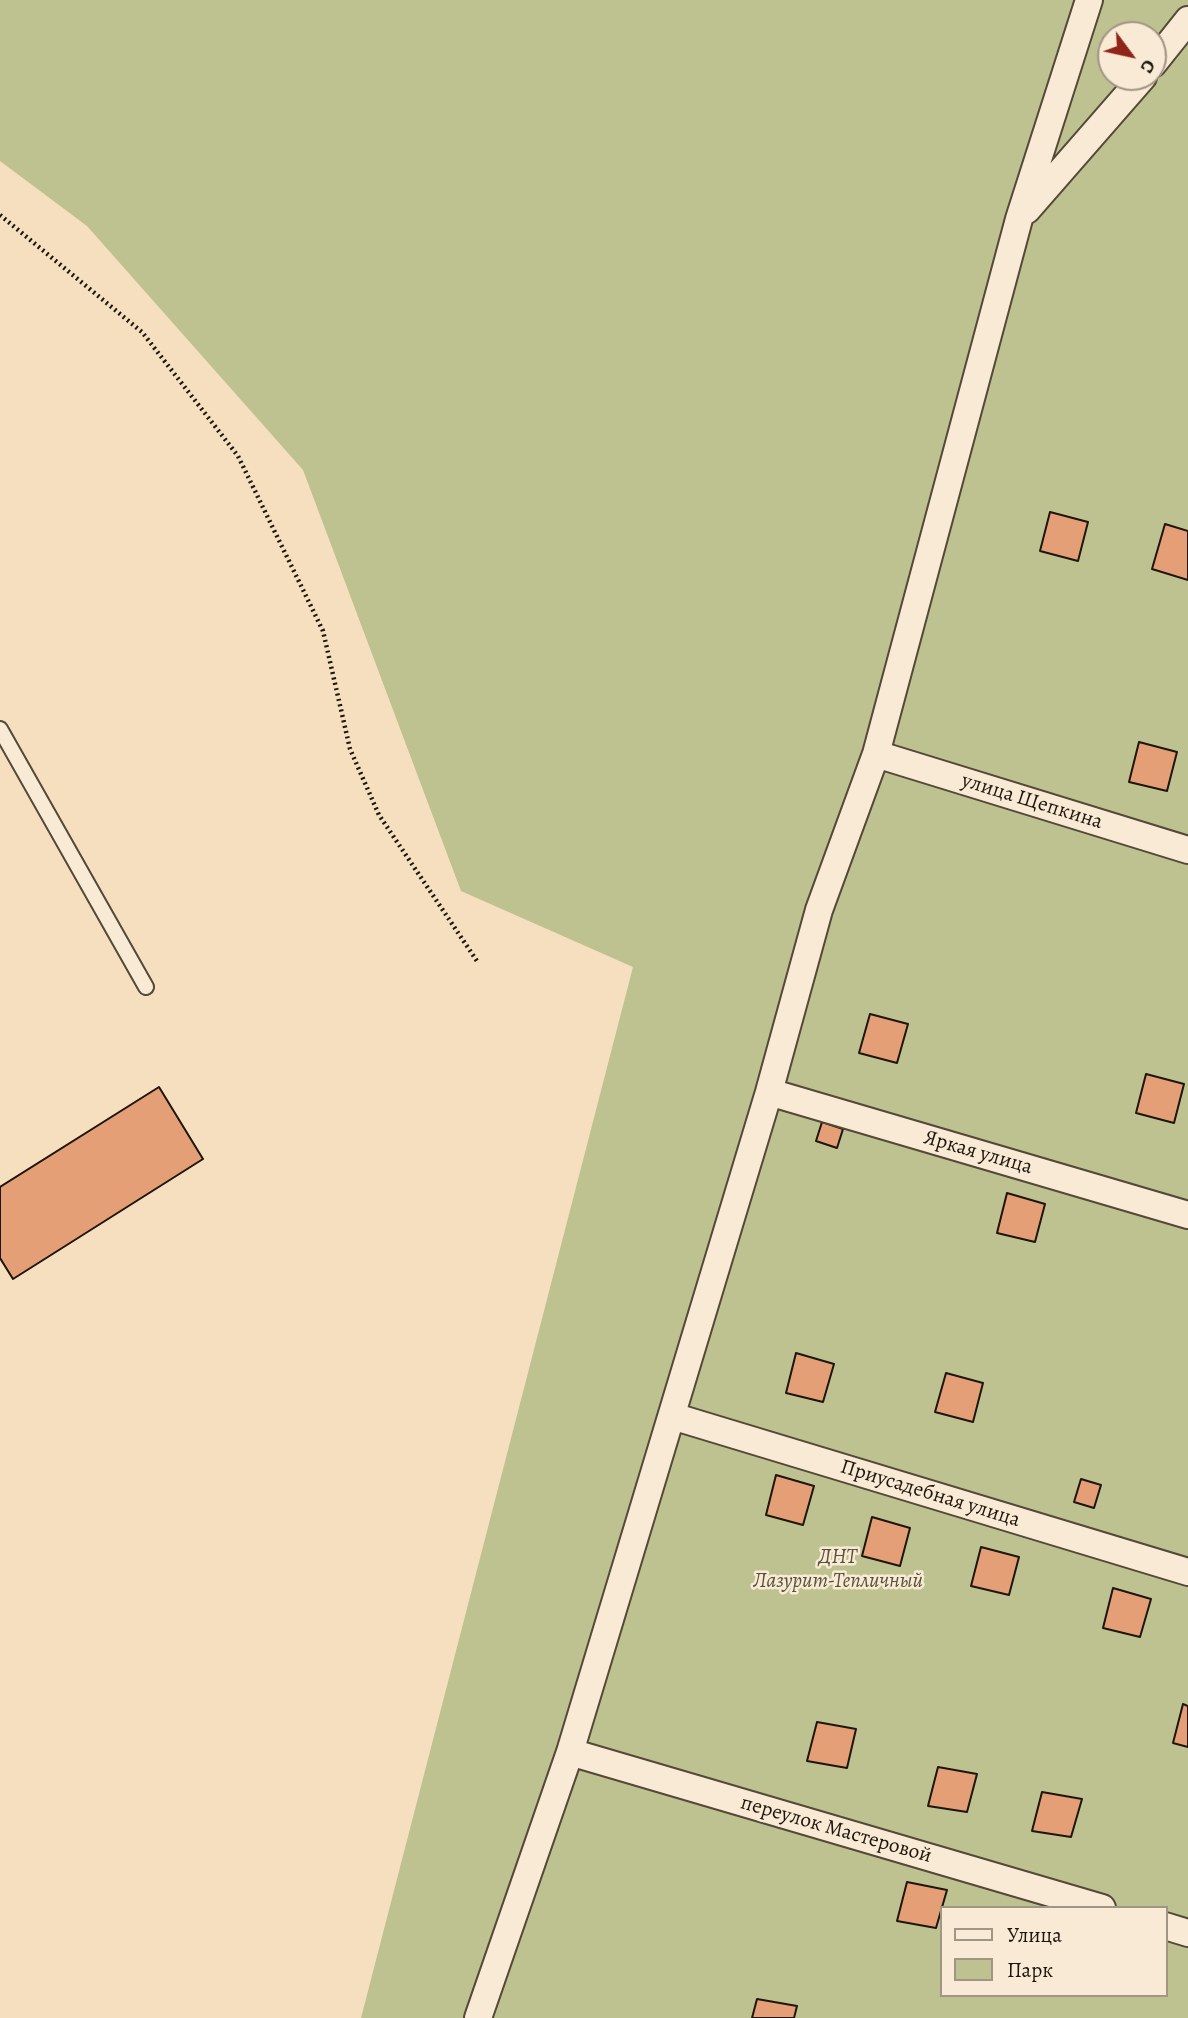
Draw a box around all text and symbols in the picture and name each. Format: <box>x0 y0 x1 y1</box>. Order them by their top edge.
north arrow <box>1097 21 1167 91</box>
text: С <box>1134 54 1162 78</box>
street label: улица Щепкина <box>958 769 1106 835</box>
street label: Яркая улица <box>921 1125 1035 1181</box>
street label: Приусадебная улица <box>837 1455 1023 1533</box>
park label: ДНТ Лазурит-Тепличный <box>753 1545 923 1595</box>
street label: переулок Мастеровой <box>738 1791 934 1869</box>
legend <box>940 1906 1167 1997</box>
text: Улица <box>1007 1921 1062 1949</box>
text: Парк <box>1007 1956 1053 1984</box>

